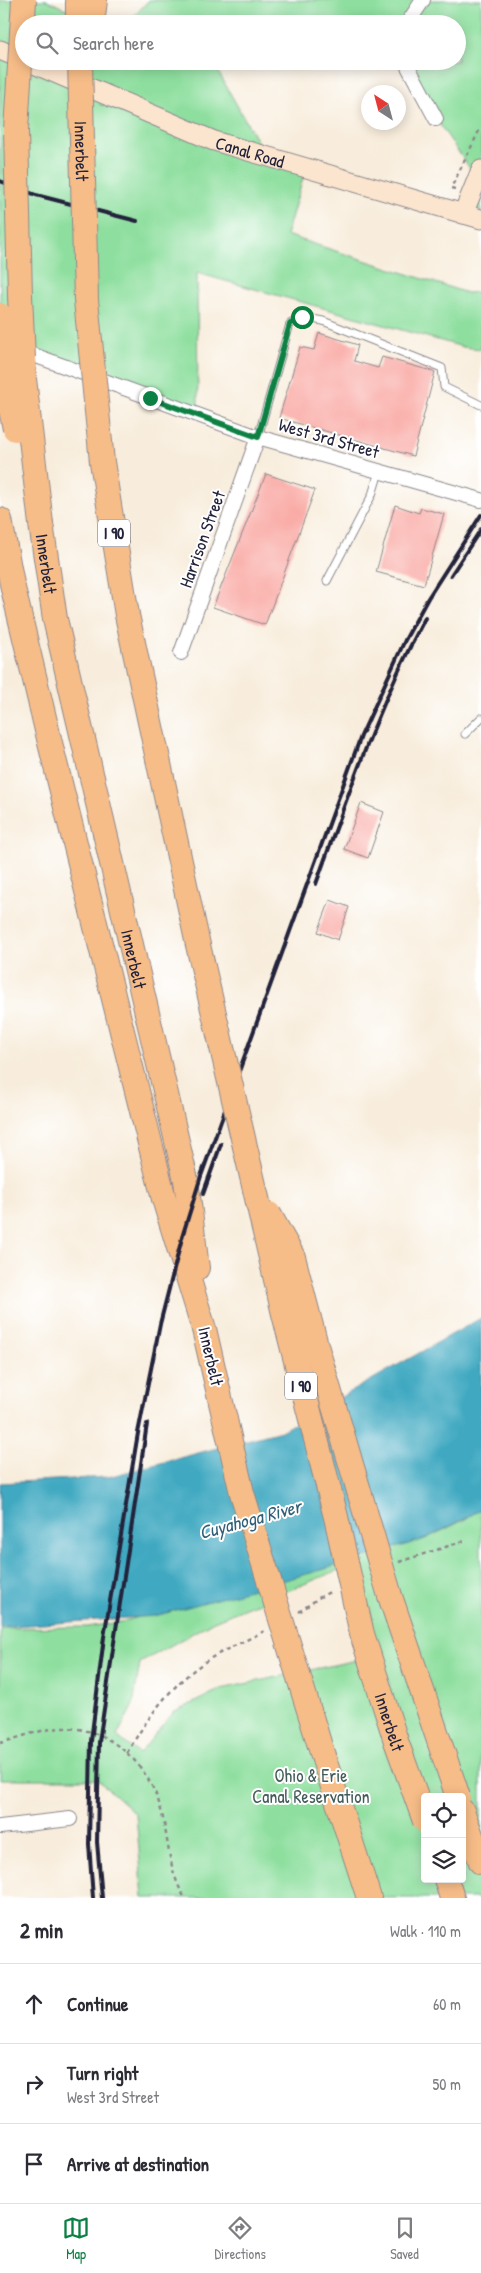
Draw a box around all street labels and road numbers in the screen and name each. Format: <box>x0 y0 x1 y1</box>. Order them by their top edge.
street label: Innerbelt <box>69 121 96 182</box>
street label: Canal Road <box>213 130 287 173</box>
street label: West 3rd Street <box>276 412 383 465</box>
street label: Harrison Street <box>173 486 231 591</box>
road number: I 90 <box>98 520 130 546</box>
street label: Innerbelt <box>30 532 64 596</box>
street label: Innerbelt <box>115 927 154 992</box>
street label: Innerbelt <box>192 1324 230 1389</box>
road number: I 90 <box>285 1372 317 1400</box>
street label: Innerbelt <box>369 1689 411 1756</box>

